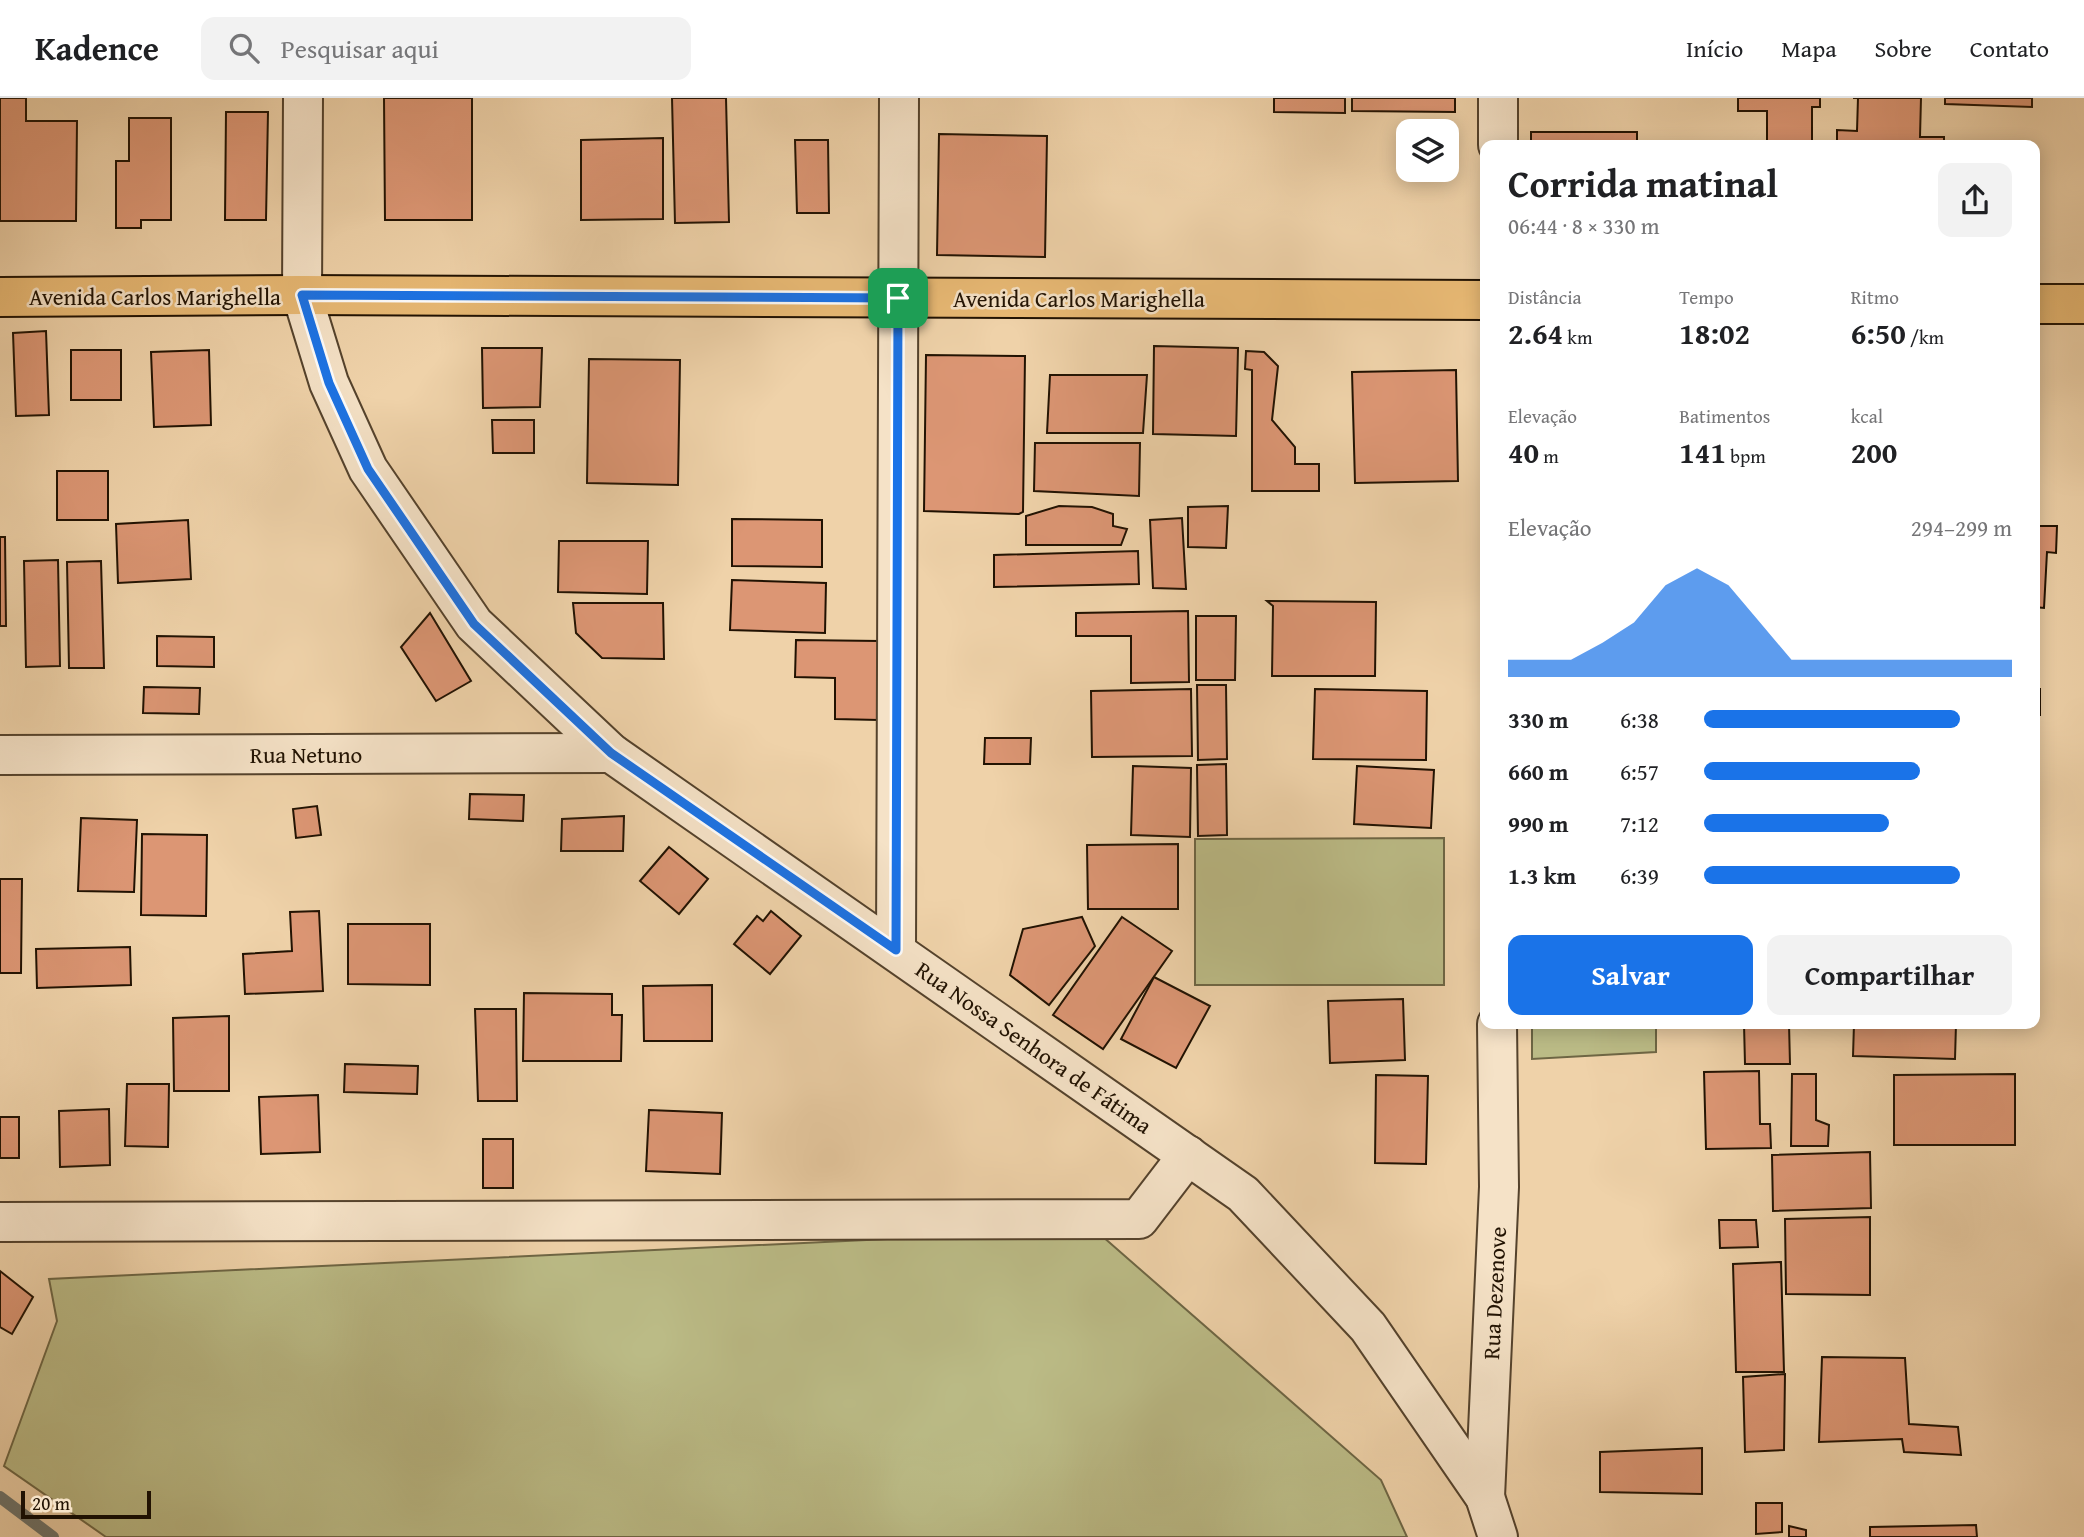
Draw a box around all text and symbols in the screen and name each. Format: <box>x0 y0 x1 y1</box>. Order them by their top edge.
search box <box>201 17 691 80</box>
text: Kadence <box>35 24 159 72</box>
icon: search <box>225 29 263 67</box>
text: Pesquisar aqui <box>281 29 439 68</box>
text: Início <box>1686 31 1743 66</box>
text: Mapa <box>1781 31 1837 66</box>
text: Sobre <box>1875 31 1932 66</box>
text: Contato <box>1970 31 2049 66</box>
map controls <box>1396 119 1459 182</box>
button: layers <box>1396 119 1459 182</box>
text: Corrida matinal <box>1508 155 1778 211</box>
button: share <box>1938 163 2012 237</box>
text: 06:44 · 8 × 330 m <box>1508 209 1660 242</box>
pin <box>868 268 928 328</box>
icon: arrive <box>879 279 917 317</box>
street label: Avenida Carlos Marighella <box>29 280 281 313</box>
street label: Avenida Carlos Marighella <box>953 282 1205 315</box>
text: Distância <box>1508 283 1582 311</box>
text: Tempo <box>1679 283 1734 311</box>
text: Ritmo <box>1851 283 1899 311</box>
text: 2.64 <box>1508 311 1563 355</box>
text: 18:02 <box>1679 311 1750 355</box>
text: 6:50 <box>1851 311 1906 355</box>
text: km <box>1563 323 1592 351</box>
text: /km <box>1906 323 1944 351</box>
text: Elevação <box>1508 402 1577 430</box>
text: Batimentos <box>1679 402 1770 430</box>
text: kcal <box>1851 402 1883 430</box>
text: 40 <box>1508 430 1539 474</box>
text: 141 <box>1679 430 1726 474</box>
text: 200 <box>1851 430 1897 474</box>
text: m <box>1539 442 1559 470</box>
text: bpm <box>1726 442 1766 470</box>
text: Elevação <box>1508 511 1592 544</box>
text: 294–299 m <box>1911 511 2012 544</box>
text: 330 m <box>1508 703 1569 736</box>
text: 6:38 <box>1620 703 1659 736</box>
street label: Rua Netuno <box>250 738 362 771</box>
text: 660 m <box>1508 755 1569 788</box>
text: 6:57 <box>1620 755 1659 788</box>
text: 990 m <box>1508 807 1569 840</box>
text: 7:12 <box>1620 807 1659 840</box>
text: 1.3 km <box>1508 859 1576 892</box>
text: 6:39 <box>1620 859 1659 892</box>
button: Salvar <box>1508 935 1753 1015</box>
button: Compartilhar <box>1767 935 2012 1015</box>
street label: Rua Nossa Senhora de Fátima <box>909 953 1159 1141</box>
street label: Rua Dezenove <box>1474 1226 1514 1360</box>
scale bar <box>21 1488 150 1520</box>
text: 20 m <box>32 1489 70 1517</box>

